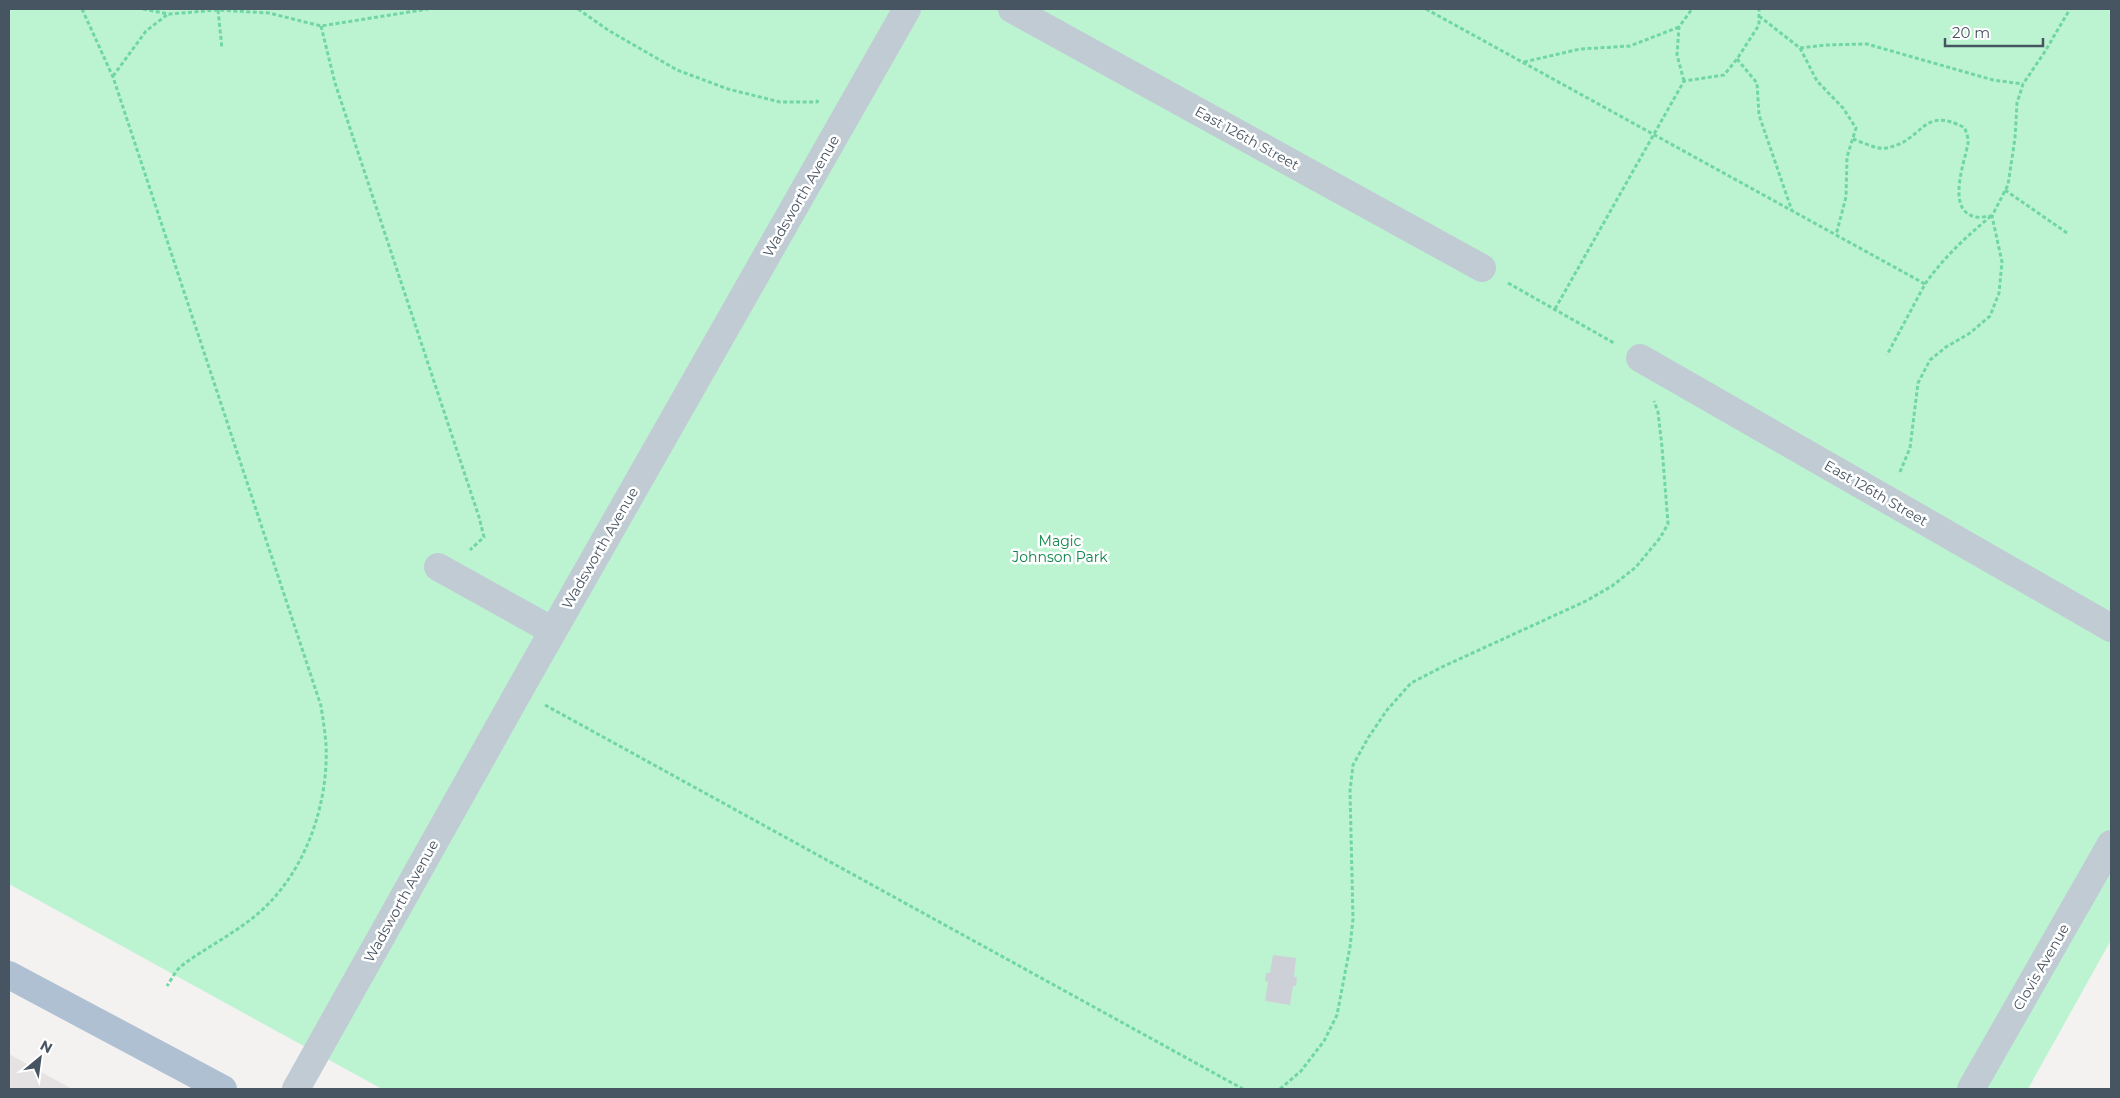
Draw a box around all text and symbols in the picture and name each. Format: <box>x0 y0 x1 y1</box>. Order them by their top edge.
scale bar <box>1945 15 2042 47</box>
text: 20 m <box>1952 23 1990 42</box>
street label: East 126th Street <box>1192 102 1303 174</box>
street label: Wadsworth Avenue <box>759 132 843 260</box>
street label: East 126th Street <box>1821 456 1931 530</box>
street label: Wadsworth Avenue <box>558 484 642 612</box>
park label: Magic Johnson Park <box>1011 532 1108 566</box>
street label: Wadsworth Avenue <box>360 836 442 966</box>
street label: Clovis Avenue <box>2009 921 2073 1013</box>
north arrow <box>15 1033 65 1083</box>
text: N <box>37 1036 56 1057</box>

